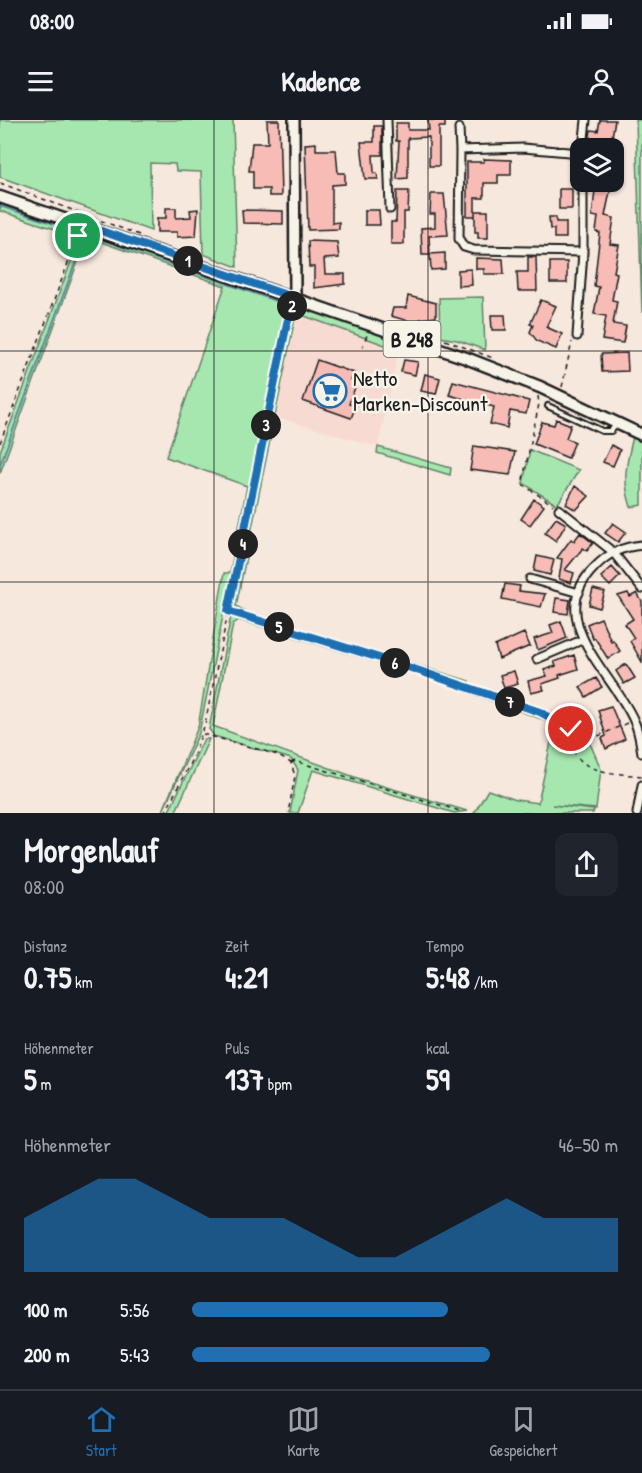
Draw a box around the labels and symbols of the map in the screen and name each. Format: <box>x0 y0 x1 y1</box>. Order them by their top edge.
pin <box>52 210 103 261</box>
pin: 1 <box>173 246 203 276</box>
pin: 2 <box>277 291 307 321</box>
road number: B 248 <box>384 321 440 357</box>
place label: Netto Marken-Discount <box>353 363 488 418</box>
supermarket icon: Netto Marken-Discount <box>312 373 348 409</box>
pin: 3 <box>251 410 281 440</box>
pin: 4 <box>228 529 258 559</box>
pin: 5 <box>264 612 294 642</box>
pin: 6 <box>380 648 410 678</box>
pin: 7 <box>495 687 525 717</box>
pin <box>545 703 596 754</box>

